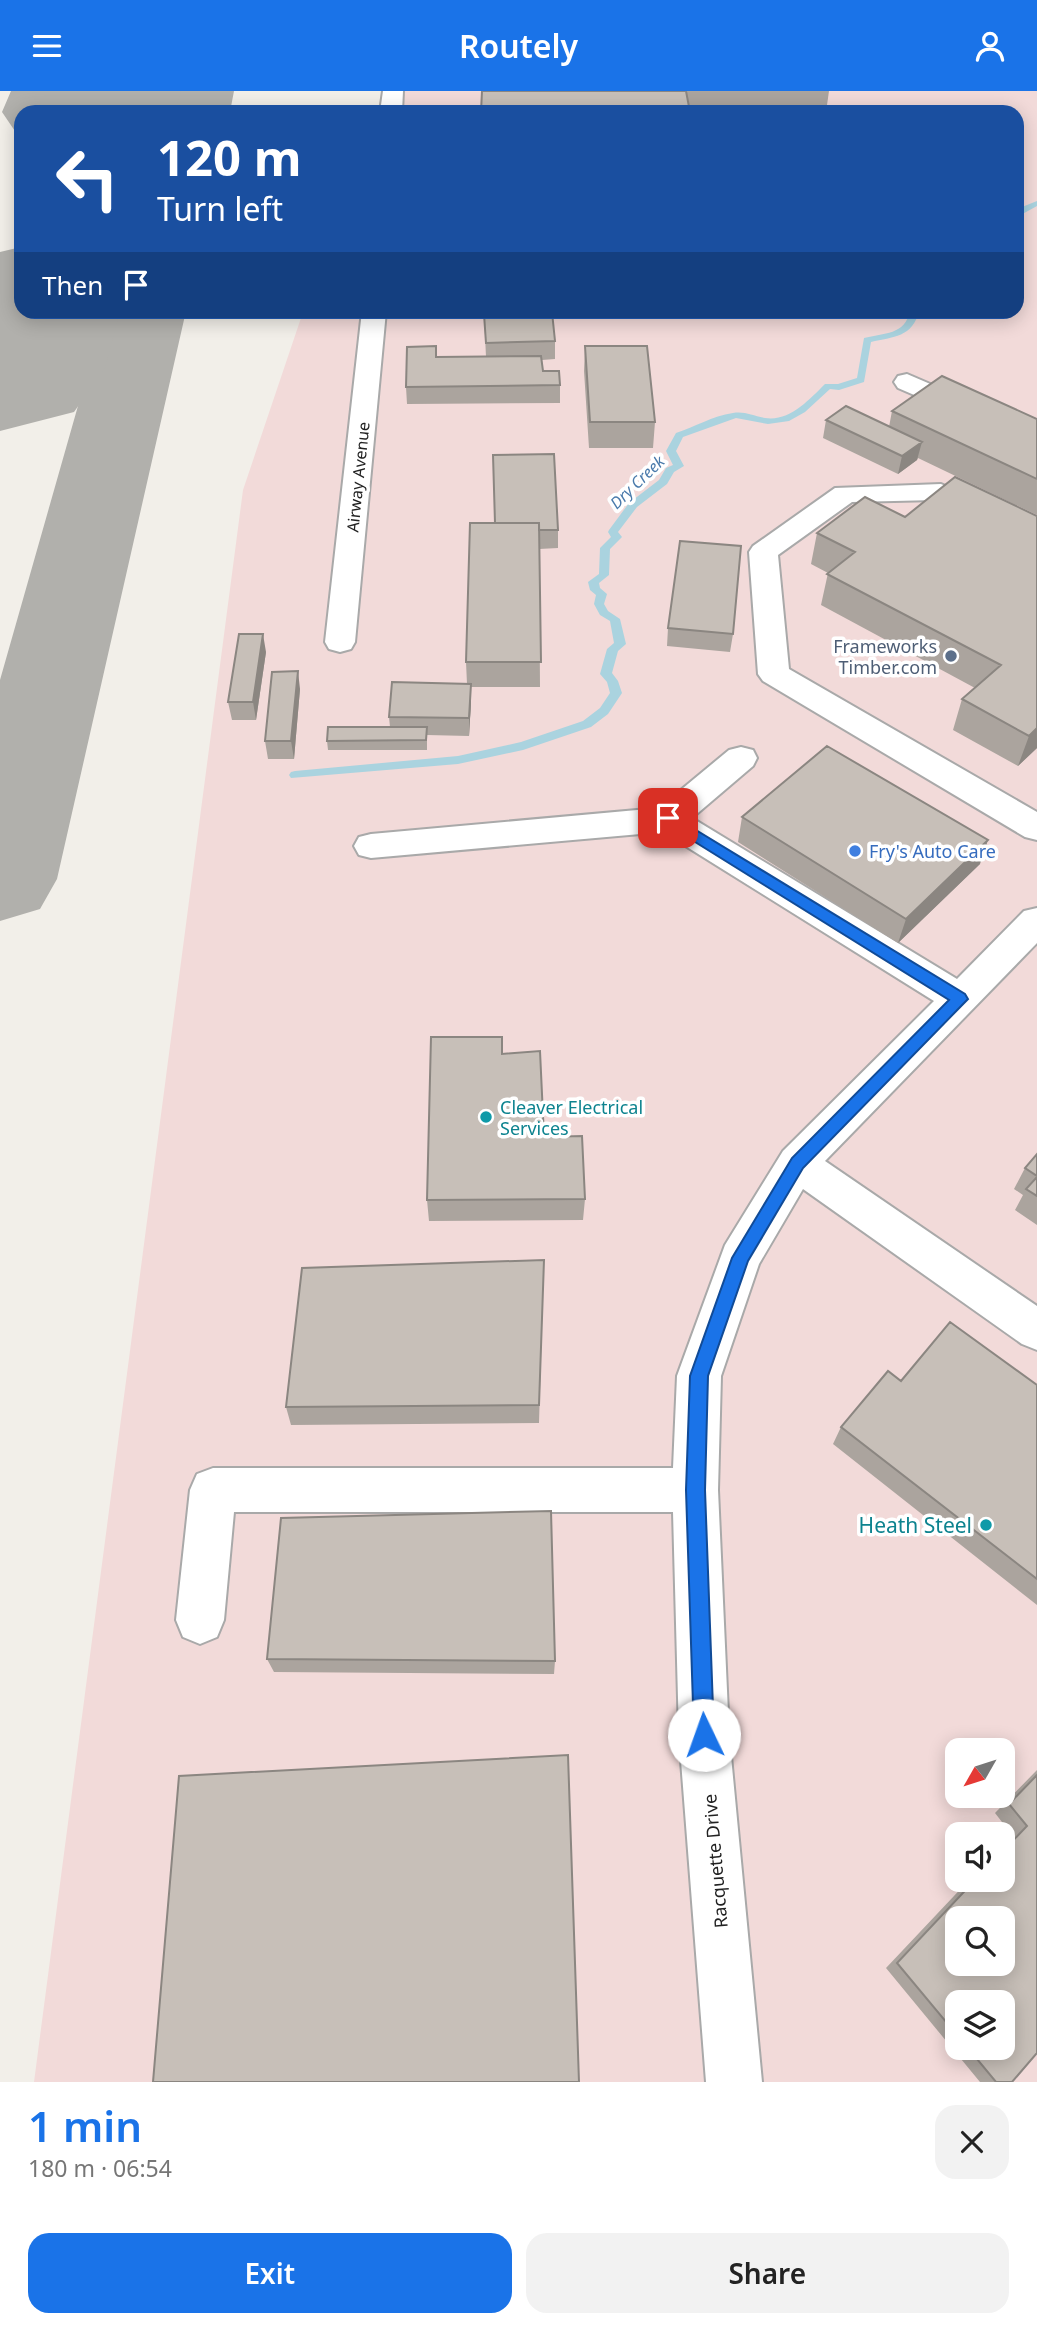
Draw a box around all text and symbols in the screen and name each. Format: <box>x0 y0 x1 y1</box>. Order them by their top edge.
text: Routely <box>459 24 578 67</box>
icon: menu <box>28 27 66 65</box>
icon: person <box>971 27 1009 65</box>
text: 120 m <box>157 124 302 190</box>
icon: left <box>42 133 133 224</box>
text: Turn left <box>157 187 283 230</box>
icon: arrive <box>117 266 155 304</box>
text: Then <box>42 267 103 303</box>
street label: Airway Avenue <box>341 421 375 533</box>
water label: Dry Creek <box>605 450 670 514</box>
place label: Frameworks Timber.com <box>833 634 937 679</box>
marker: Frameworks Timber.com <box>943 648 959 664</box>
pin <box>638 788 698 848</box>
icon: arrive <box>649 799 687 837</box>
place label: Fry's Auto Care <box>869 839 996 863</box>
marker: Fry's Auto Care <box>847 843 863 859</box>
place label: Cleaver Electrical Services <box>500 1095 643 1140</box>
marker: Cleaver Electrical Services <box>478 1109 494 1125</box>
place label: Heath Steel <box>859 1511 972 1539</box>
marker: Heath Steel <box>978 1517 994 1533</box>
position arrow <box>667 1698 741 1772</box>
north arrow <box>945 1738 1015 1808</box>
map controls <box>945 1738 1015 2060</box>
street label: Racquette Drive <box>697 1793 733 1929</box>
button: sound <box>945 1822 1015 1892</box>
button: search <box>945 1906 1015 1976</box>
button: layers <box>945 1990 1015 2060</box>
text: 1 min <box>28 2097 142 2154</box>
button: close <box>935 2105 1009 2179</box>
text: 180 m · 06:54 <box>28 2152 172 2184</box>
button: Exit <box>28 2233 512 2313</box>
button: Share <box>526 2233 1009 2313</box>

